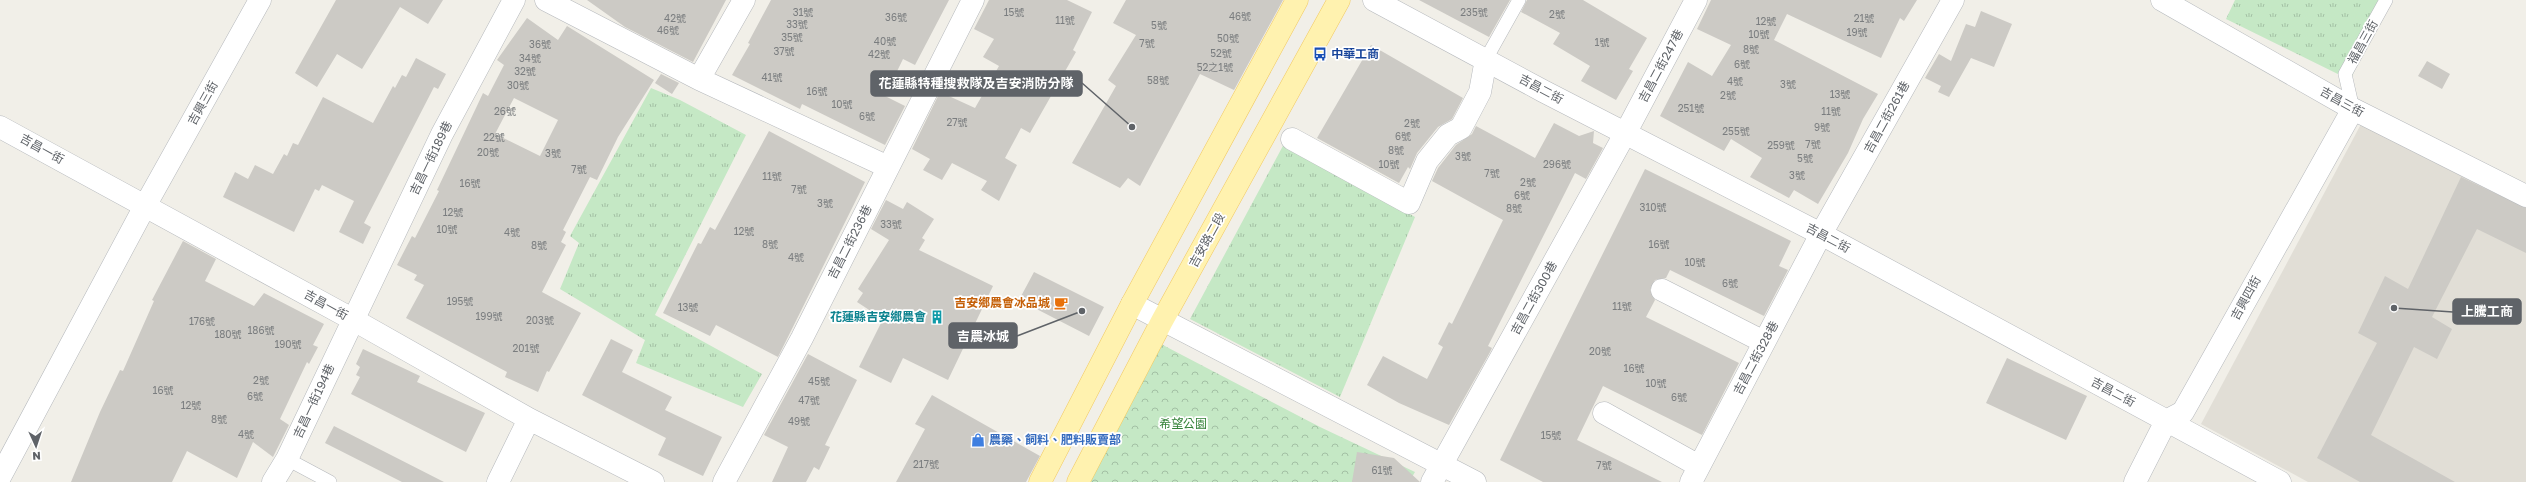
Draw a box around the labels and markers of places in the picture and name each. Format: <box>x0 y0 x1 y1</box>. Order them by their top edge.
bus stop icon: 中華工商 <box>1312 46 1328 62</box>
place label: 中華工商 <box>1331 46 1379 61</box>
callout: 花蓮縣特種搜救隊及吉安消防分隊 <box>871 71 1082 96</box>
place label: 吉安鄉農會冰品城 <box>954 295 1050 310</box>
cafe icon: 吉安鄉農會冰品城 <box>1053 295 1069 311</box>
callout: 上騰工商 <box>2453 299 2521 324</box>
place label: 花蓮縣吉安鄉農會 <box>830 309 926 324</box>
building icon: 花蓮縣吉安鄉農會 <box>929 309 945 325</box>
callout: 吉農冰城 <box>949 323 1017 348</box>
shop icon: 農藥、飼料、肥料販賣部 <box>970 432 986 448</box>
place label: 農藥、飼料、肥料販賣部 <box>989 432 1121 447</box>

